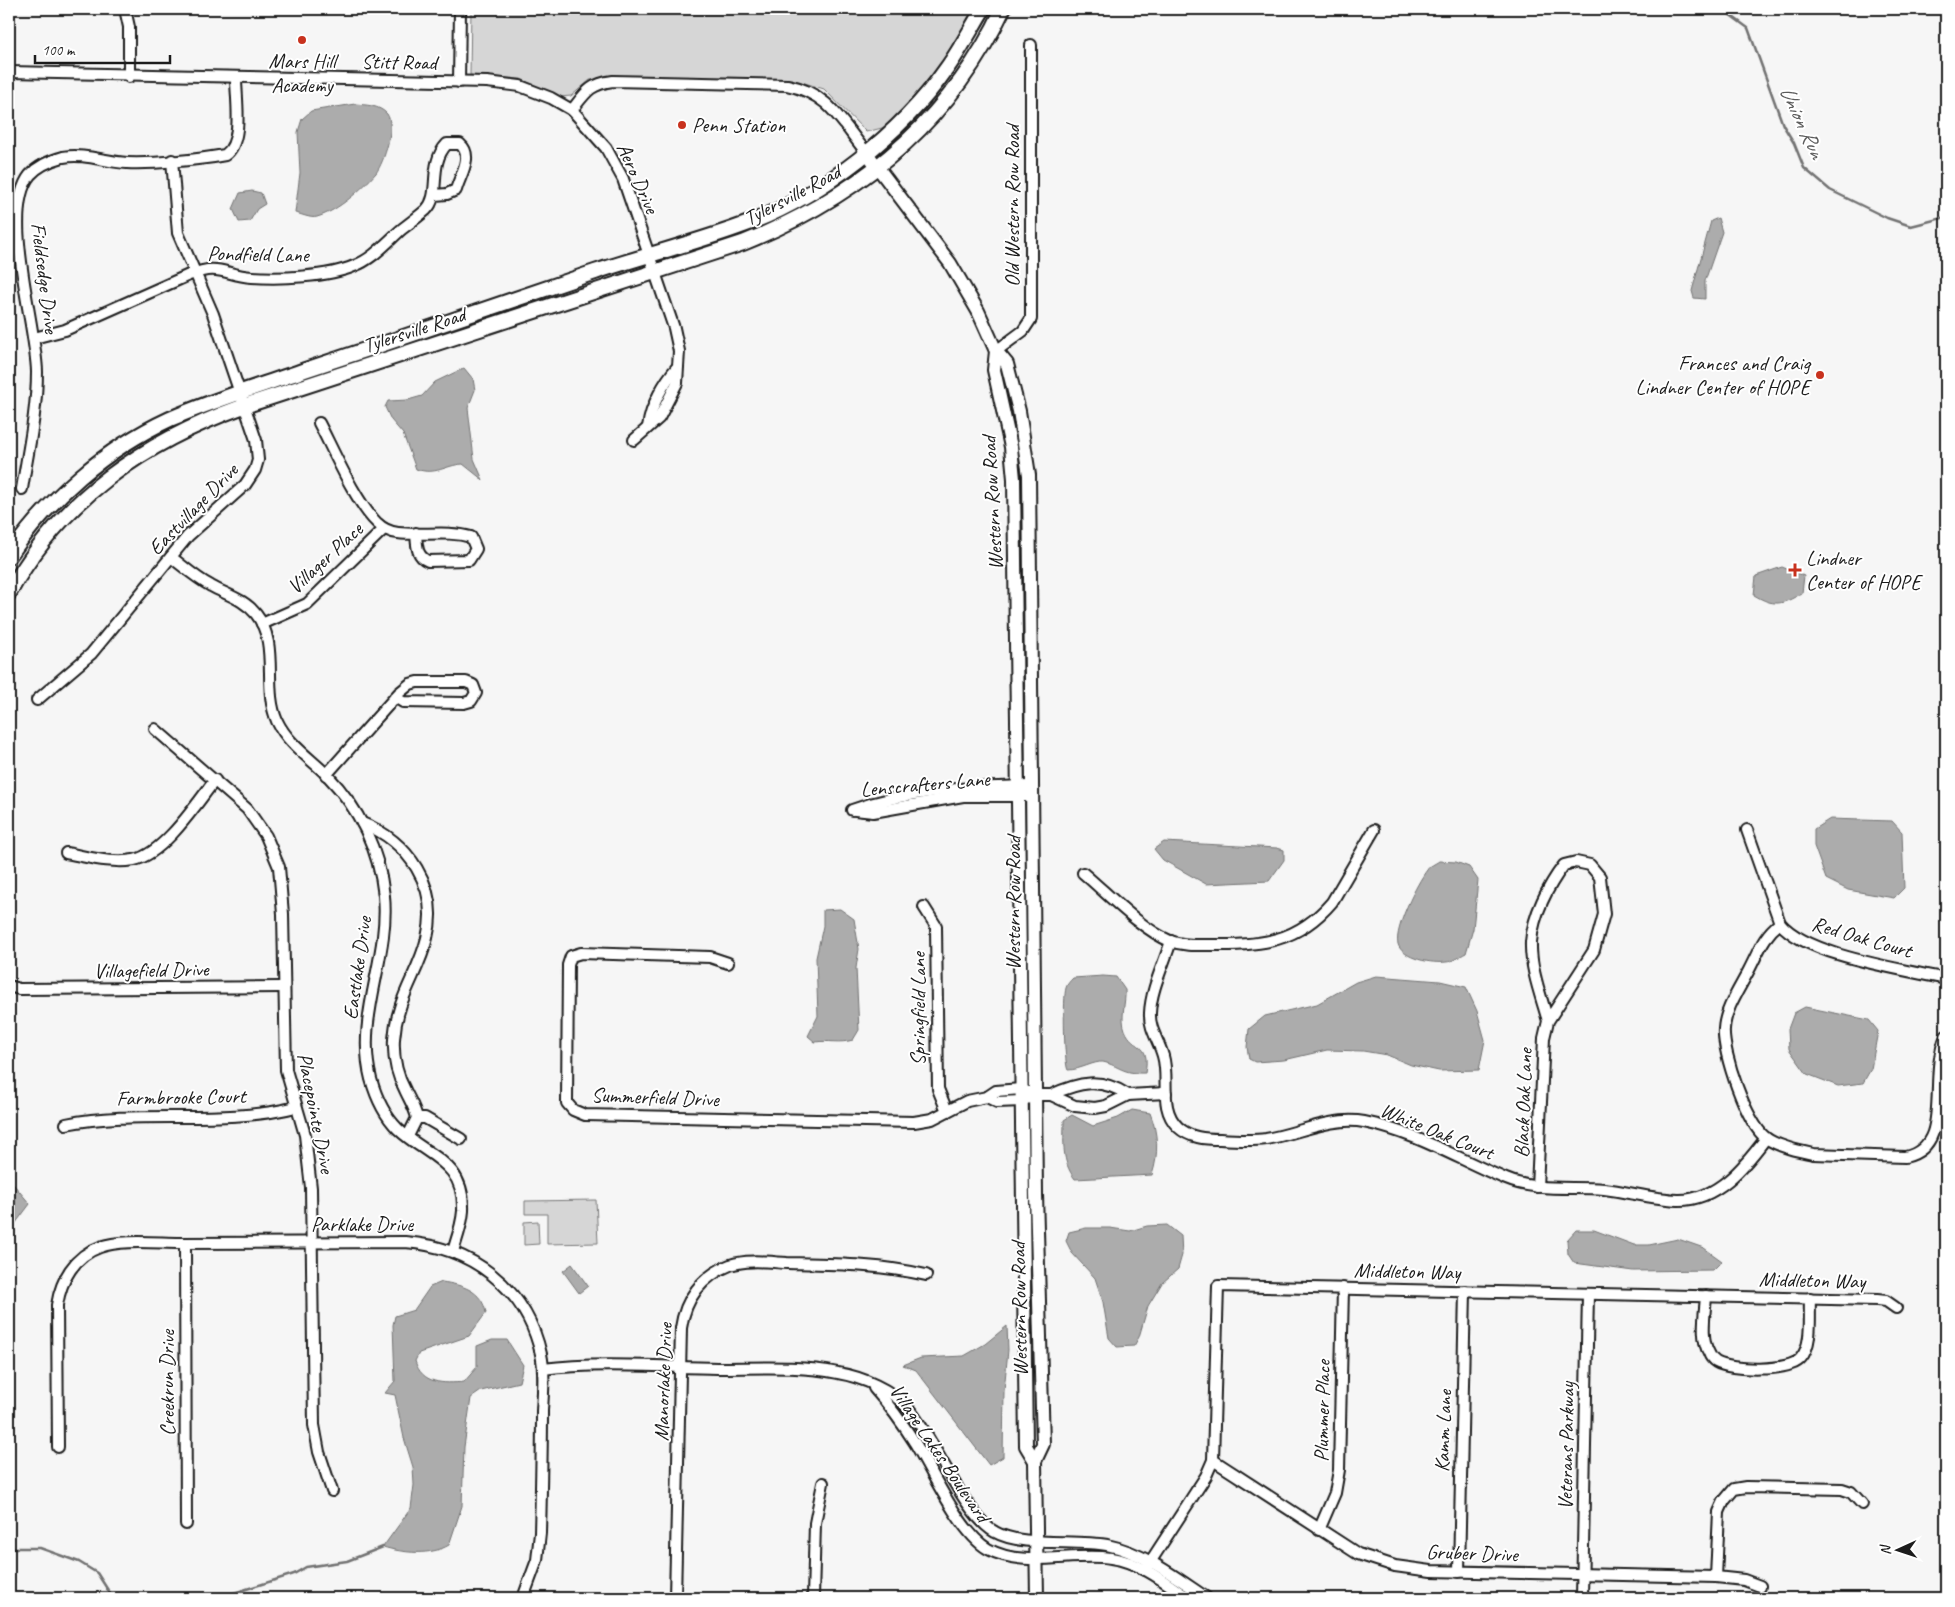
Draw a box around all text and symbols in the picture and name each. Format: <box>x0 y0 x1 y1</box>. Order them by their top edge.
scale bar <box>35 32 170 64</box>
marker: Mars Hill Academy <box>296 34 308 46</box>
text: 100 m <box>42 41 76 60</box>
place label: Mars Hill Academy <box>269 48 339 98</box>
street label: Stitt Road <box>361 48 441 76</box>
water label: Union Run <box>1773 81 1832 165</box>
place label: Penn Station <box>692 112 786 138</box>
marker: Penn Station <box>676 119 688 131</box>
street label: Old Western Row Road <box>999 121 1025 287</box>
street label: Aero Drive <box>611 139 666 219</box>
street label: Tylersville Road <box>739 157 848 231</box>
street label: Fieldsedge Drive <box>25 221 65 336</box>
street label: Pondfield Lane <box>207 240 311 268</box>
street label: Tylersville Road <box>360 300 472 359</box>
place label: Frances and Craig Lindner Center of HOPE <box>1635 350 1812 400</box>
marker: Frances and Craig Lindner Center of HOPE <box>1814 369 1826 381</box>
street label: Western Row Road <box>975 433 1008 571</box>
street label: Eastvillage Drive <box>143 457 244 560</box>
street label: Villager Place <box>282 516 369 599</box>
place label: Lindner Center of HOPE <box>1806 545 1923 595</box>
marker: Lindner Center of HOPE <box>1788 563 1802 577</box>
street label: Lenscrafters Lane <box>859 765 992 803</box>
street label: Western Row Road <box>1000 833 1026 970</box>
street label: Red Oak Court <box>1809 910 1917 964</box>
street label: Eastlake Drive <box>337 914 377 1021</box>
street label: Springfield Lane <box>905 950 931 1066</box>
street label: Villagefield Drive <box>93 956 210 984</box>
street label: Black Oak Lane <box>1508 1046 1538 1158</box>
street label: Placepointe Drive <box>292 1051 341 1177</box>
street label: Summerfield Drive <box>591 1082 720 1112</box>
street label: Farmbrooke Court <box>116 1083 248 1111</box>
street label: White Oak Court <box>1377 1097 1499 1166</box>
street label: Parklake Drive <box>311 1211 414 1237</box>
street label: Western Row Road <box>1005 1239 1033 1376</box>
street label: Middleton Way <box>1354 1257 1462 1285</box>
street label: Middleton Way <box>1759 1266 1867 1294</box>
street label: Manorlake Drive <box>648 1321 678 1441</box>
street label: Creekrun Drive <box>154 1329 180 1436</box>
street label: Plummer Place <box>1308 1358 1336 1462</box>
street label: Village Lakes Boulevard <box>884 1379 998 1530</box>
street label: Veterans Parkway <box>1552 1380 1580 1510</box>
street label: Kamm Lane <box>1429 1388 1457 1472</box>
north arrow <box>1872 1524 1922 1574</box>
street label: Gruber Drive <box>1426 1538 1520 1568</box>
text: N <box>1877 1544 1894 1555</box>

